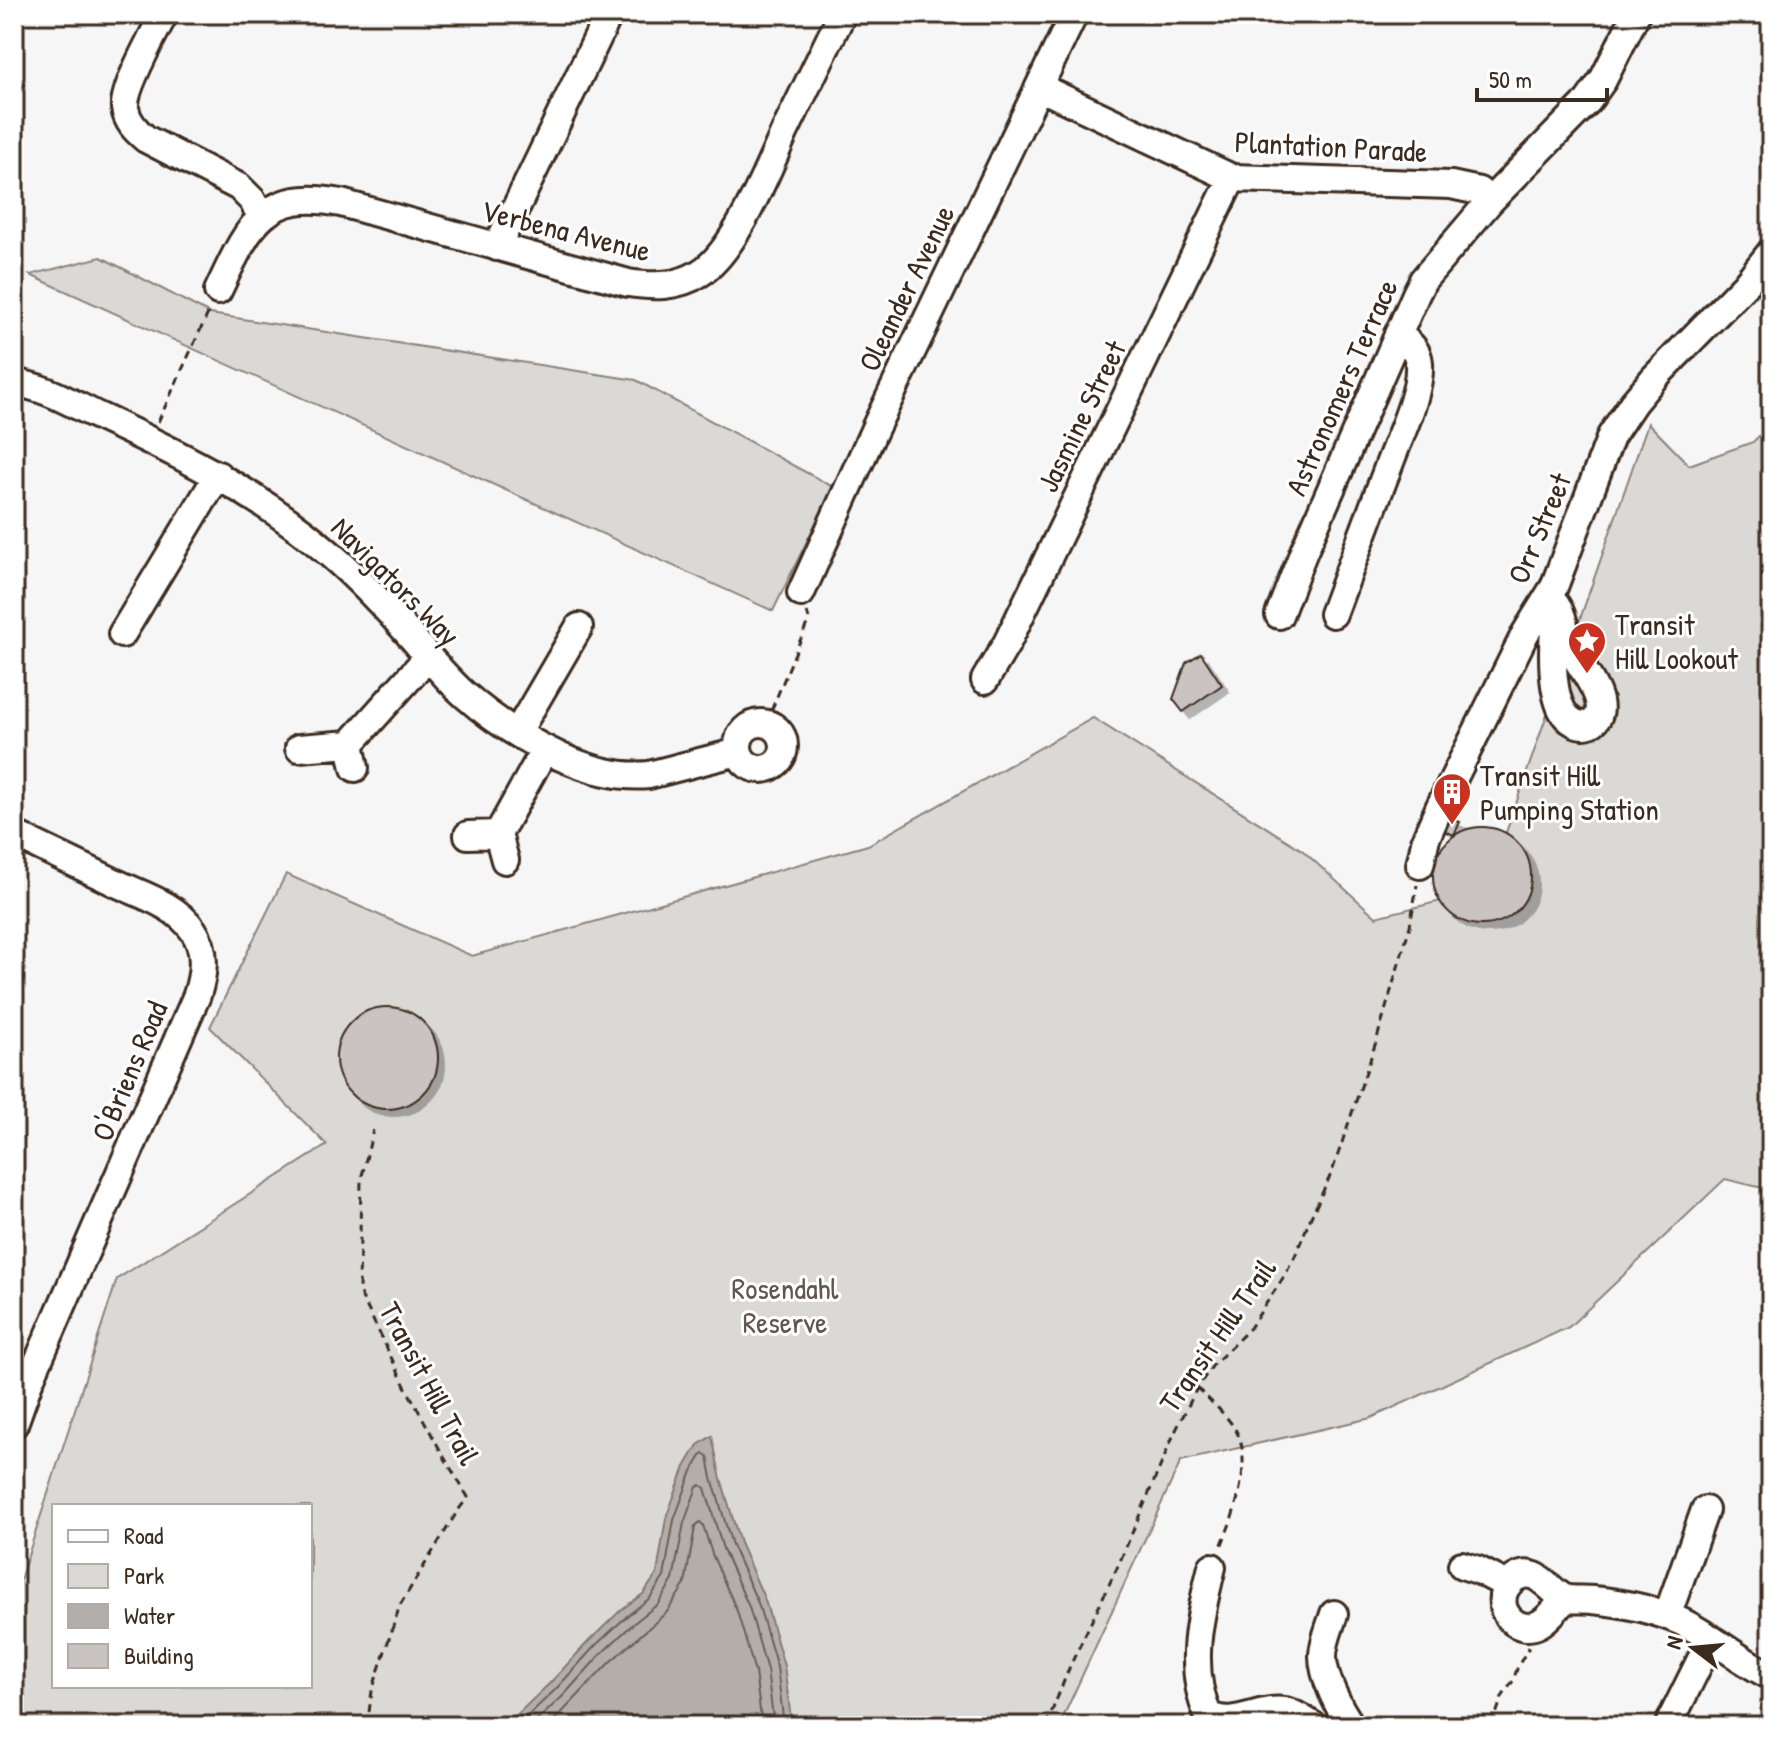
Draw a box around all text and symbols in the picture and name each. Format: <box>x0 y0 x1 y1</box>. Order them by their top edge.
scale bar <box>1477 52 1607 102</box>
text: 50 m <box>1489 63 1532 95</box>
street label: Plantation Parade <box>1234 121 1428 171</box>
street label: Verbena Avenue <box>477 190 655 270</box>
street label: Oleander Avenue <box>849 198 963 378</box>
street label: Astronomers Terrace <box>1275 273 1407 501</box>
street label: Jasmine Street <box>1027 333 1135 498</box>
street label: Orr Street <box>1498 466 1580 589</box>
street label: Navigators Way <box>323 508 469 654</box>
place label: Transit Hill Lookout <box>1615 604 1738 678</box>
place icon: Transit Hill Lookout <box>1566 620 1608 675</box>
place label: Transit Hill Pumping Station <box>1480 755 1659 829</box>
building icon: Transit Hill Pumping Station <box>1431 771 1473 826</box>
street label: O'Briens Road <box>82 995 176 1147</box>
street label: Transit Hill Trail <box>1149 1250 1285 1420</box>
park label: Rosendahl Reserve <box>732 1268 838 1342</box>
street label: Transit Hill Trail <box>370 1295 490 1471</box>
legend <box>52 1504 312 1688</box>
text: Road <box>124 1519 163 1551</box>
text: Park <box>124 1559 164 1591</box>
text: Water <box>124 1599 175 1631</box>
north arrow <box>1653 1608 1733 1688</box>
text: N <box>1658 1632 1690 1652</box>
text: Building <box>124 1639 194 1671</box>

